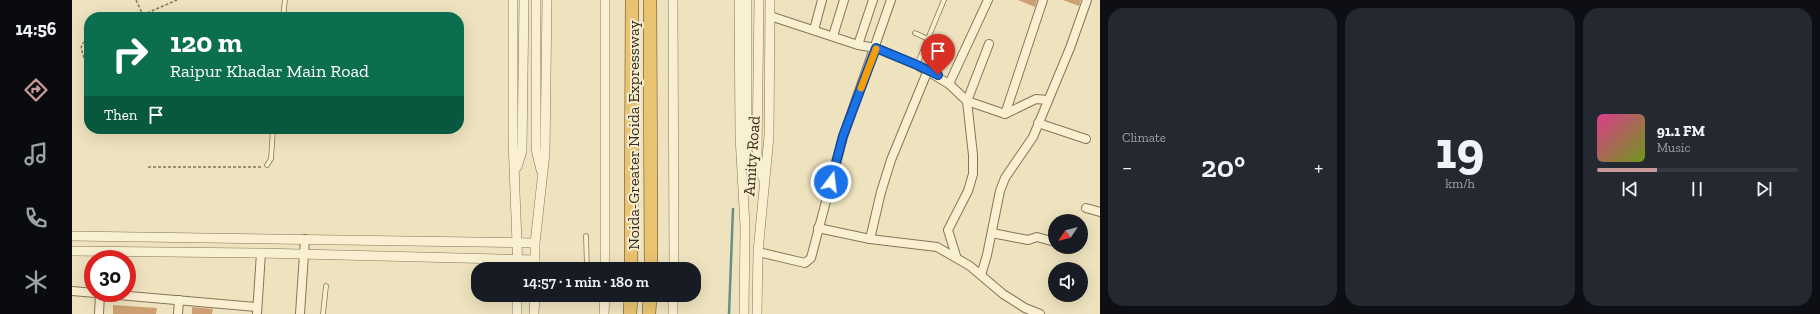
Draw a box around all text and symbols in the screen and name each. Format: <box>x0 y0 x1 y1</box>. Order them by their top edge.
text: 14:56 <box>15 18 57 40</box>
street label: Noida-Greater Noida Expressway <box>624 19 643 250</box>
text: 120 m <box>170 26 242 59</box>
icon: right <box>104 28 156 80</box>
pin <box>921 34 955 75</box>
icon: arrive <box>927 40 949 62</box>
text: Raipur Khadar Main Road <box>170 60 369 82</box>
icon: directions <box>22 76 50 104</box>
icon: arrive <box>145 104 167 126</box>
text: Then <box>104 106 137 124</box>
street label: Amity Road <box>739 115 764 197</box>
text: 19 <box>1436 119 1484 181</box>
text: 91.1 FM <box>1657 122 1705 140</box>
text: Climate <box>1122 130 1166 145</box>
icon: music <box>22 140 50 168</box>
text: Music <box>1657 140 1691 155</box>
text: 20° <box>1201 149 1245 185</box>
text: − <box>1122 154 1132 181</box>
text: + <box>1314 154 1323 181</box>
position arrow <box>810 161 852 203</box>
text: km/h <box>1445 176 1475 191</box>
icon: previous <box>1619 178 1641 200</box>
icon: pause <box>1686 178 1708 200</box>
icon: next <box>1753 178 1775 200</box>
icon: phone <box>22 204 50 232</box>
north arrow <box>1048 214 1088 254</box>
map controls <box>1048 214 1088 302</box>
speed limit sign: 30 <box>84 250 136 302</box>
button: sound <box>1048 262 1088 302</box>
icon: climate <box>22 268 50 296</box>
text: 14:57 · 1 min · 180 m <box>523 273 649 291</box>

